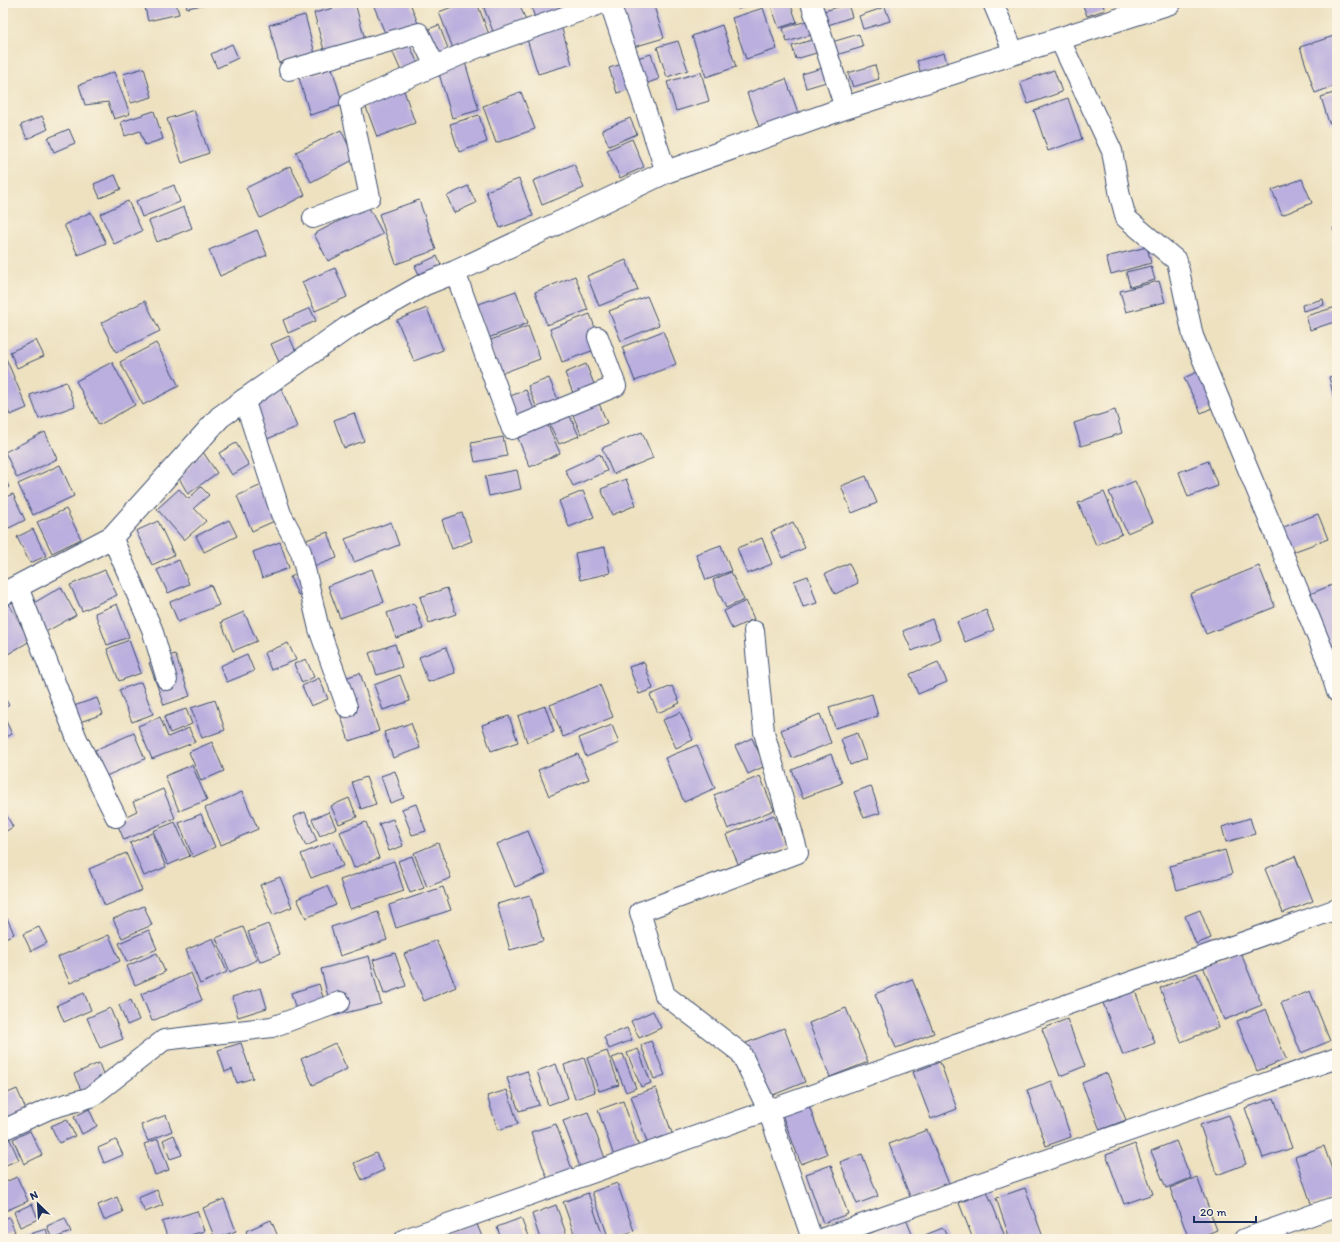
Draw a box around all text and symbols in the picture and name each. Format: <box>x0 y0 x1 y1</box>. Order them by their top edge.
north arrow <box>18 1184 58 1224</box>
text: N <box>28 1188 40 1203</box>
scale bar <box>1194 1198 1256 1224</box>
text: 20 m <box>1200 1205 1227 1219</box>

